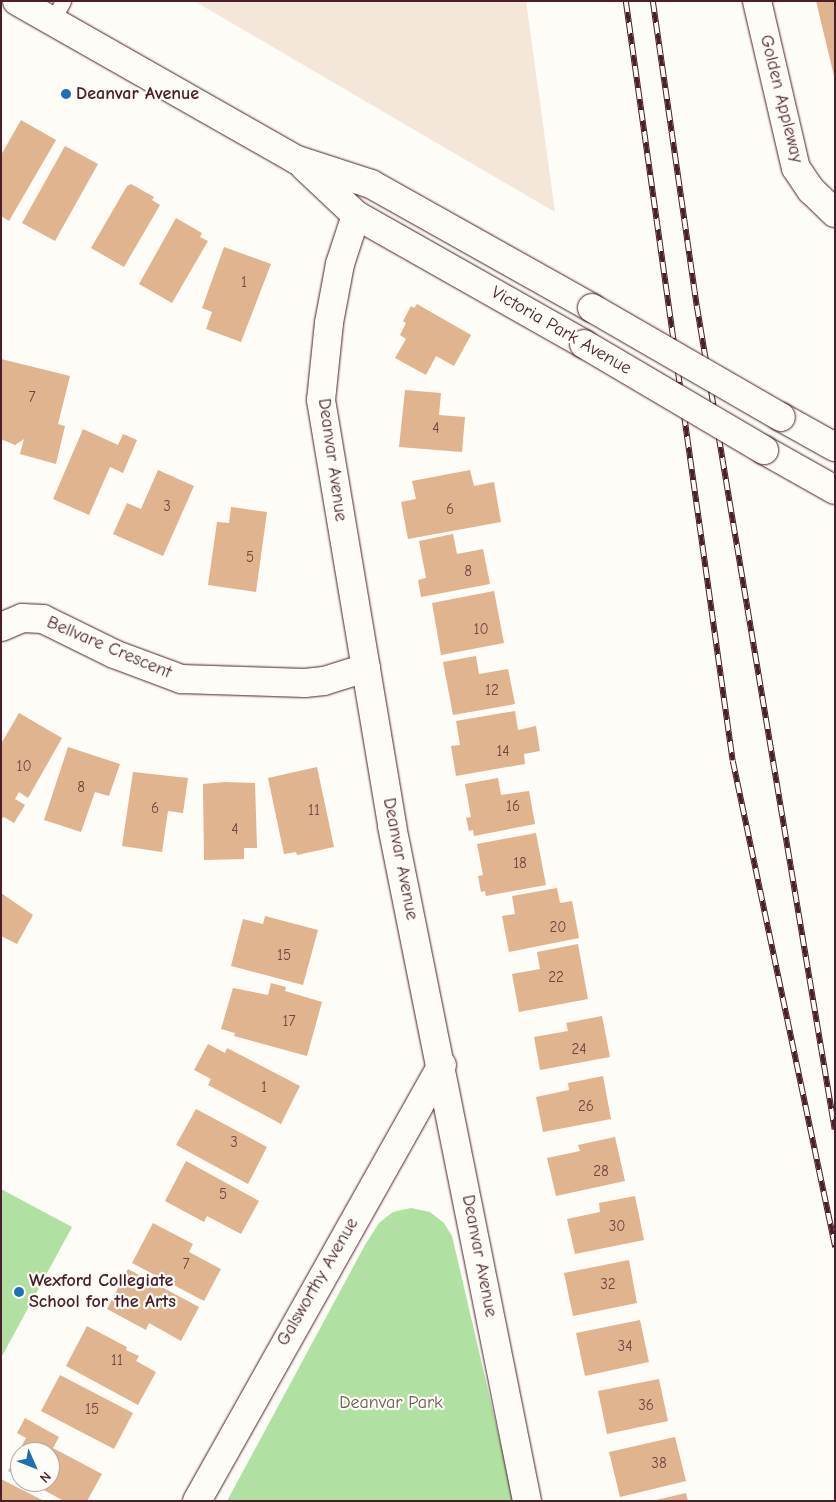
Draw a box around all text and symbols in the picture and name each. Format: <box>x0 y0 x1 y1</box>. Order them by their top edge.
street label: Golden Appleway <box>755 33 807 165</box>
place label: Deanvar Avenue <box>76 83 199 105</box>
marker: Deanvar Avenue <box>60 88 72 100</box>
house number: 1 <box>241 274 247 292</box>
street label: Victoria Park Avenue <box>487 282 635 380</box>
house number: 7 <box>28 389 36 407</box>
street label: Deanvar Avenue <box>313 397 351 523</box>
house number: 4 <box>432 420 440 438</box>
house number: 3 <box>163 498 171 516</box>
house number: 6 <box>446 501 454 519</box>
house number: 5 <box>246 549 254 567</box>
house number: 8 <box>464 563 472 581</box>
street label: Bellvare Crescent <box>43 612 175 684</box>
house number: 10 <box>473 621 489 639</box>
house number: 12 <box>485 682 499 700</box>
house number: 14 <box>496 743 510 761</box>
house number: 10 <box>16 758 32 776</box>
house number: 8 <box>77 779 85 797</box>
street label: Deanvar Avenue <box>378 796 422 922</box>
house number: 16 <box>506 798 520 816</box>
house number: 6 <box>151 800 159 818</box>
house number: 11 <box>308 802 320 820</box>
house number: 4 <box>231 821 239 839</box>
house number: 18 <box>513 855 527 873</box>
house number: 20 <box>550 919 566 937</box>
house number: 15 <box>277 947 291 965</box>
house number: 22 <box>548 969 564 987</box>
house number: 17 <box>282 1013 296 1031</box>
house number: 24 <box>571 1041 587 1059</box>
house number: 1 <box>261 1079 267 1097</box>
house number: 26 <box>578 1098 594 1116</box>
house number: 3 <box>230 1134 238 1152</box>
house number: 28 <box>593 1163 609 1181</box>
house number: 5 <box>219 1186 227 1204</box>
street label: Deanvar Avenue <box>457 1193 501 1319</box>
street label: Galsworthy Avenue <box>273 1214 363 1350</box>
house number: 30 <box>609 1218 625 1236</box>
house number: 7 <box>182 1256 190 1274</box>
place label: Wexford Collegiate School for the Arts <box>29 1271 176 1314</box>
house number: 32 <box>600 1276 616 1294</box>
marker: Wexford Collegiate School for the Arts <box>13 1286 25 1298</box>
house number: 34 <box>618 1338 632 1356</box>
house number: 11 <box>111 1352 123 1370</box>
park label: Deanvar Park <box>339 1392 443 1414</box>
house number: 36 <box>638 1397 654 1415</box>
house number: 15 <box>85 1401 99 1419</box>
north arrow <box>10 1442 60 1492</box>
house number: 38 <box>651 1455 667 1473</box>
text: N <box>36 1468 55 1486</box>

